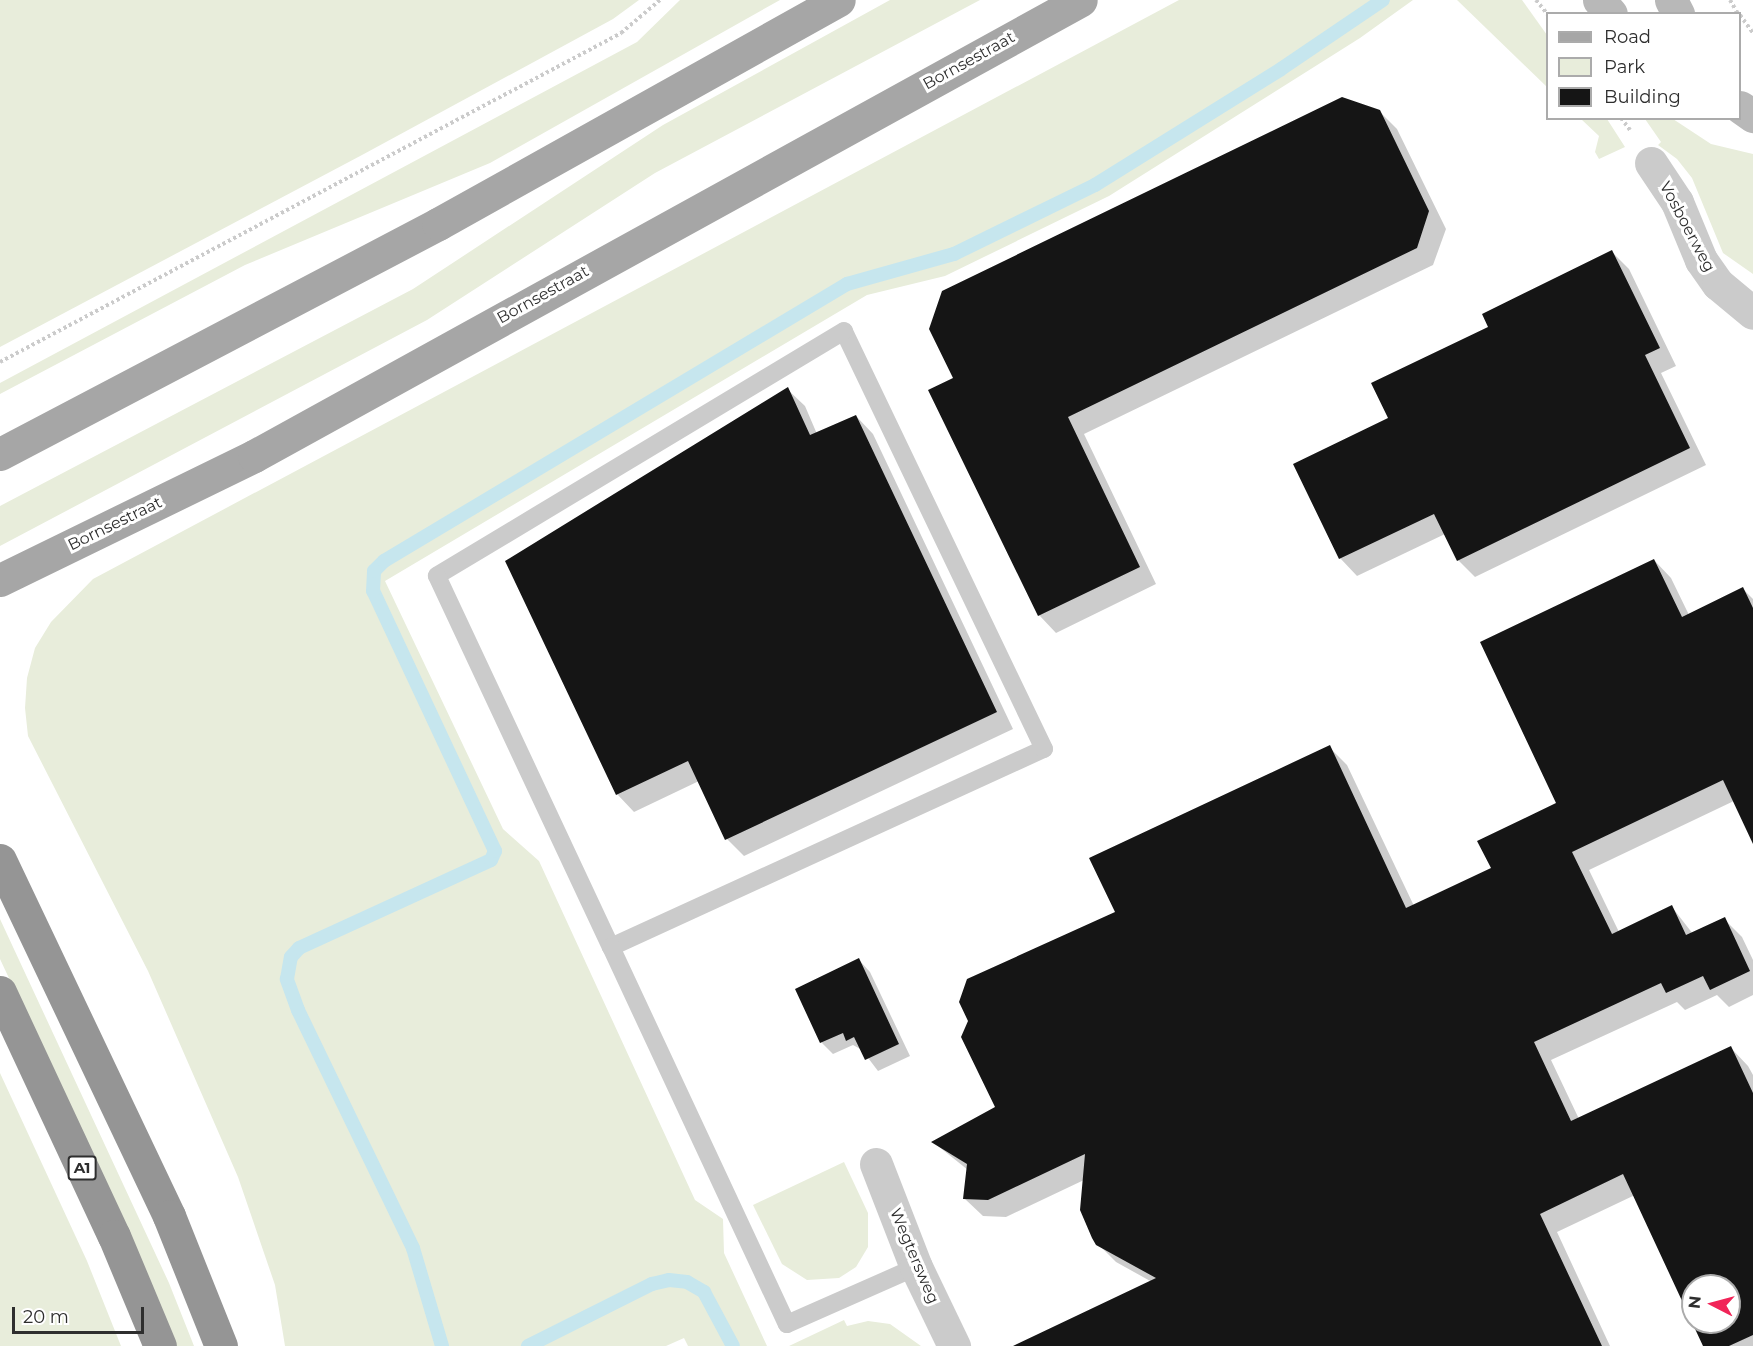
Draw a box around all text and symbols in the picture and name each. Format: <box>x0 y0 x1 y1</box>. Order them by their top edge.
legend <box>1546 12 1741 120</box>
text: Road <box>1604 26 1651 48</box>
street label: Bornsestraat <box>920 28 1018 94</box>
text: Park <box>1604 56 1645 78</box>
text: Building <box>1604 86 1681 108</box>
street label: Vosboerweg <box>1655 178 1719 276</box>
street label: Bornsestraat <box>494 262 592 328</box>
street label: Bornsestraat <box>65 493 165 555</box>
road number: A1 <box>67 1156 97 1180</box>
street label: Wegtersweg <box>885 1205 943 1307</box>
north arrow <box>1681 1274 1741 1334</box>
scale bar <box>15 1295 147 1333</box>
text: N <box>1684 1295 1705 1310</box>
text: 20 m <box>23 1306 69 1328</box>

